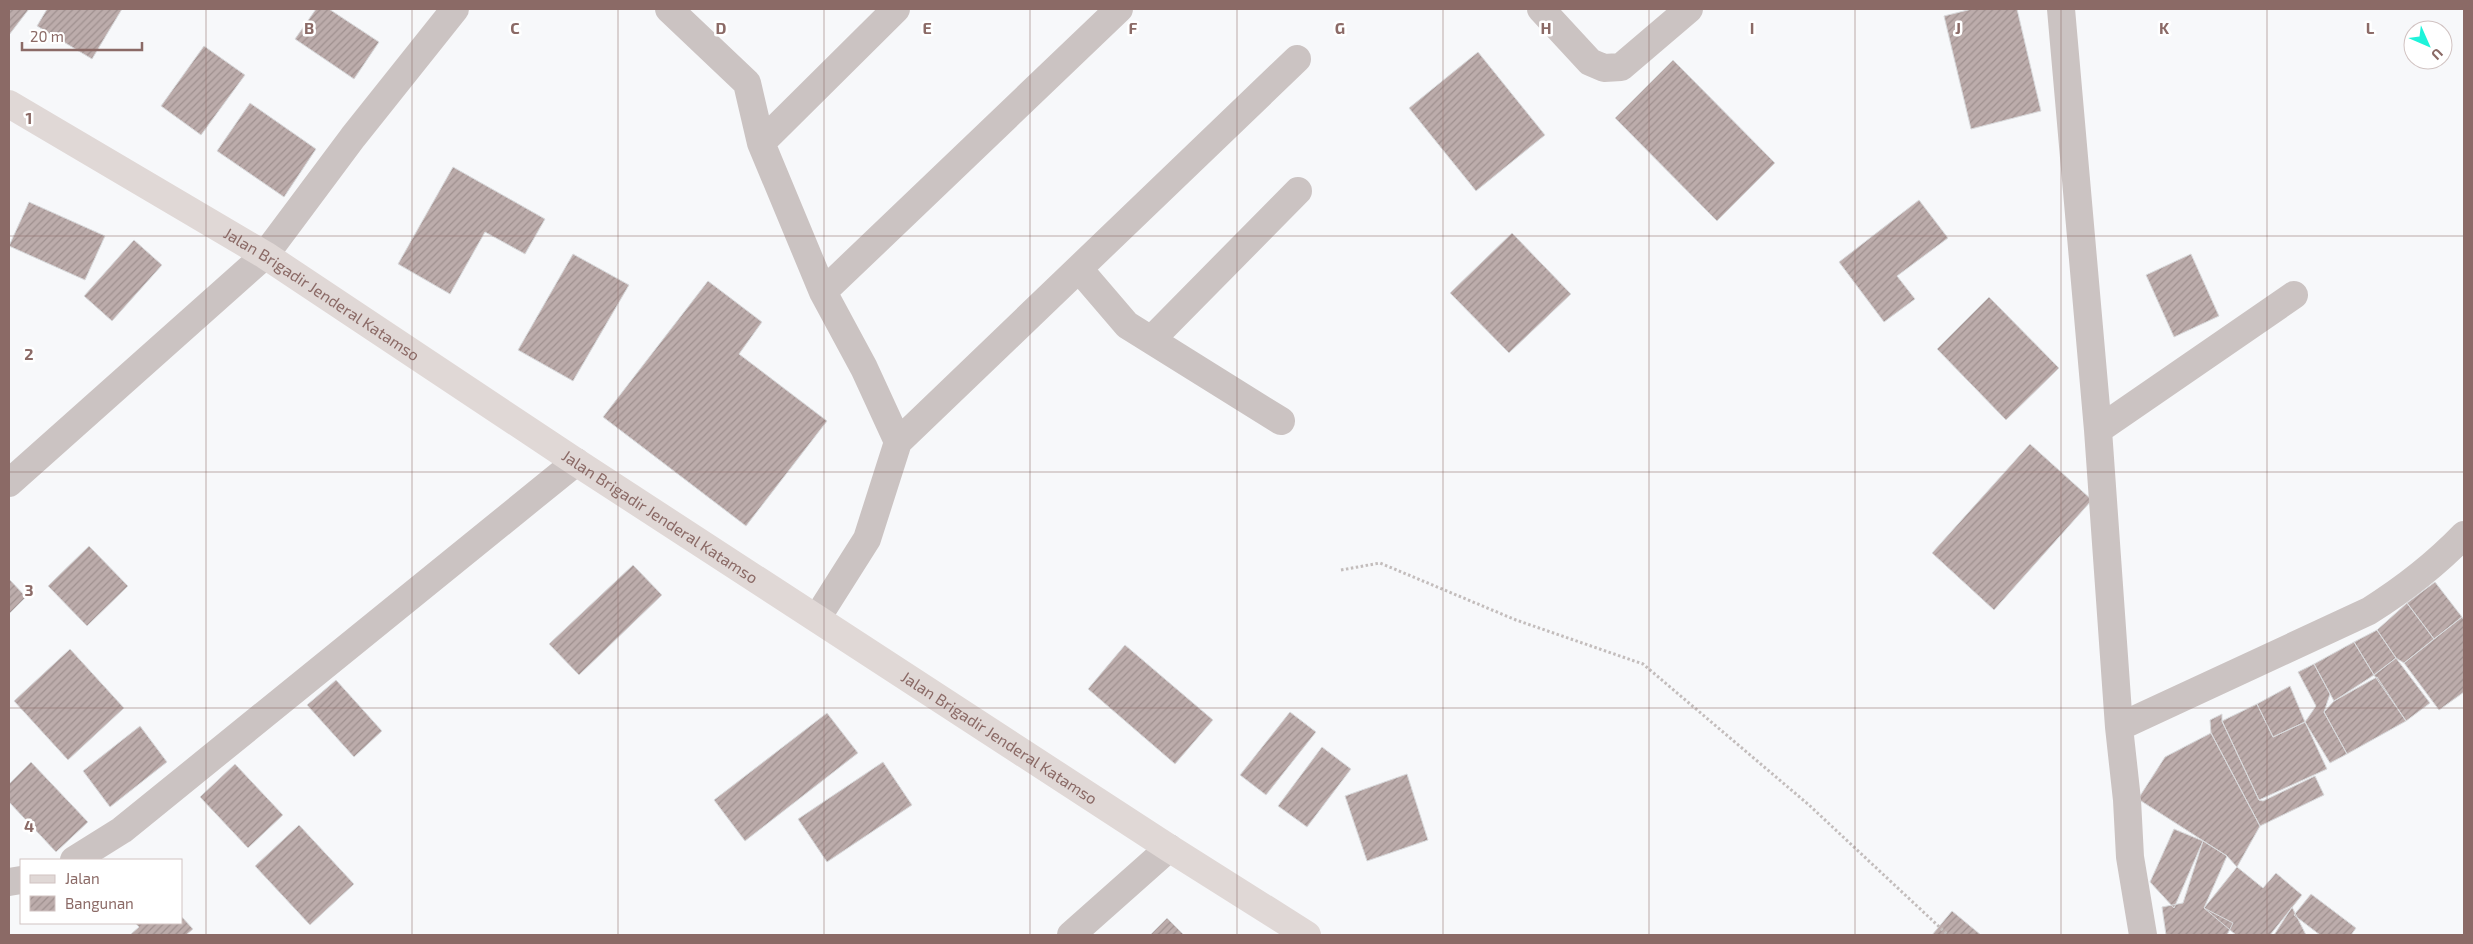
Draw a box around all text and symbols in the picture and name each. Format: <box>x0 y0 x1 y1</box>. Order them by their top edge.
text: B <box>304 18 314 37</box>
text: C <box>510 18 520 37</box>
text: D <box>716 18 727 37</box>
text: E <box>922 18 932 37</box>
text: F <box>1129 18 1138 37</box>
text: G <box>1335 18 1345 37</box>
text: H <box>1540 18 1552 37</box>
text: I <box>1750 18 1754 37</box>
text: J <box>1955 18 1961 37</box>
text: K <box>2159 18 2170 37</box>
text: L <box>2366 18 2375 37</box>
scale bar <box>22 20 142 52</box>
north arrow <box>2403 20 2453 70</box>
text: 20 m <box>30 27 64 45</box>
text: U <box>2428 45 2447 64</box>
text: 1 <box>26 108 32 127</box>
street label: Jalan Brigadir Jenderal Katamso <box>221 223 423 364</box>
text: 2 <box>24 344 34 363</box>
street label: Jalan Brigadir Jenderal Katamso <box>559 446 762 587</box>
text: 3 <box>24 580 34 599</box>
street label: Jalan Brigadir Jenderal Katamso <box>898 667 1101 808</box>
text: 4 <box>24 816 34 835</box>
legend <box>20 859 182 924</box>
text: Jalan <box>65 869 100 887</box>
text: Bangunan <box>65 894 134 912</box>

